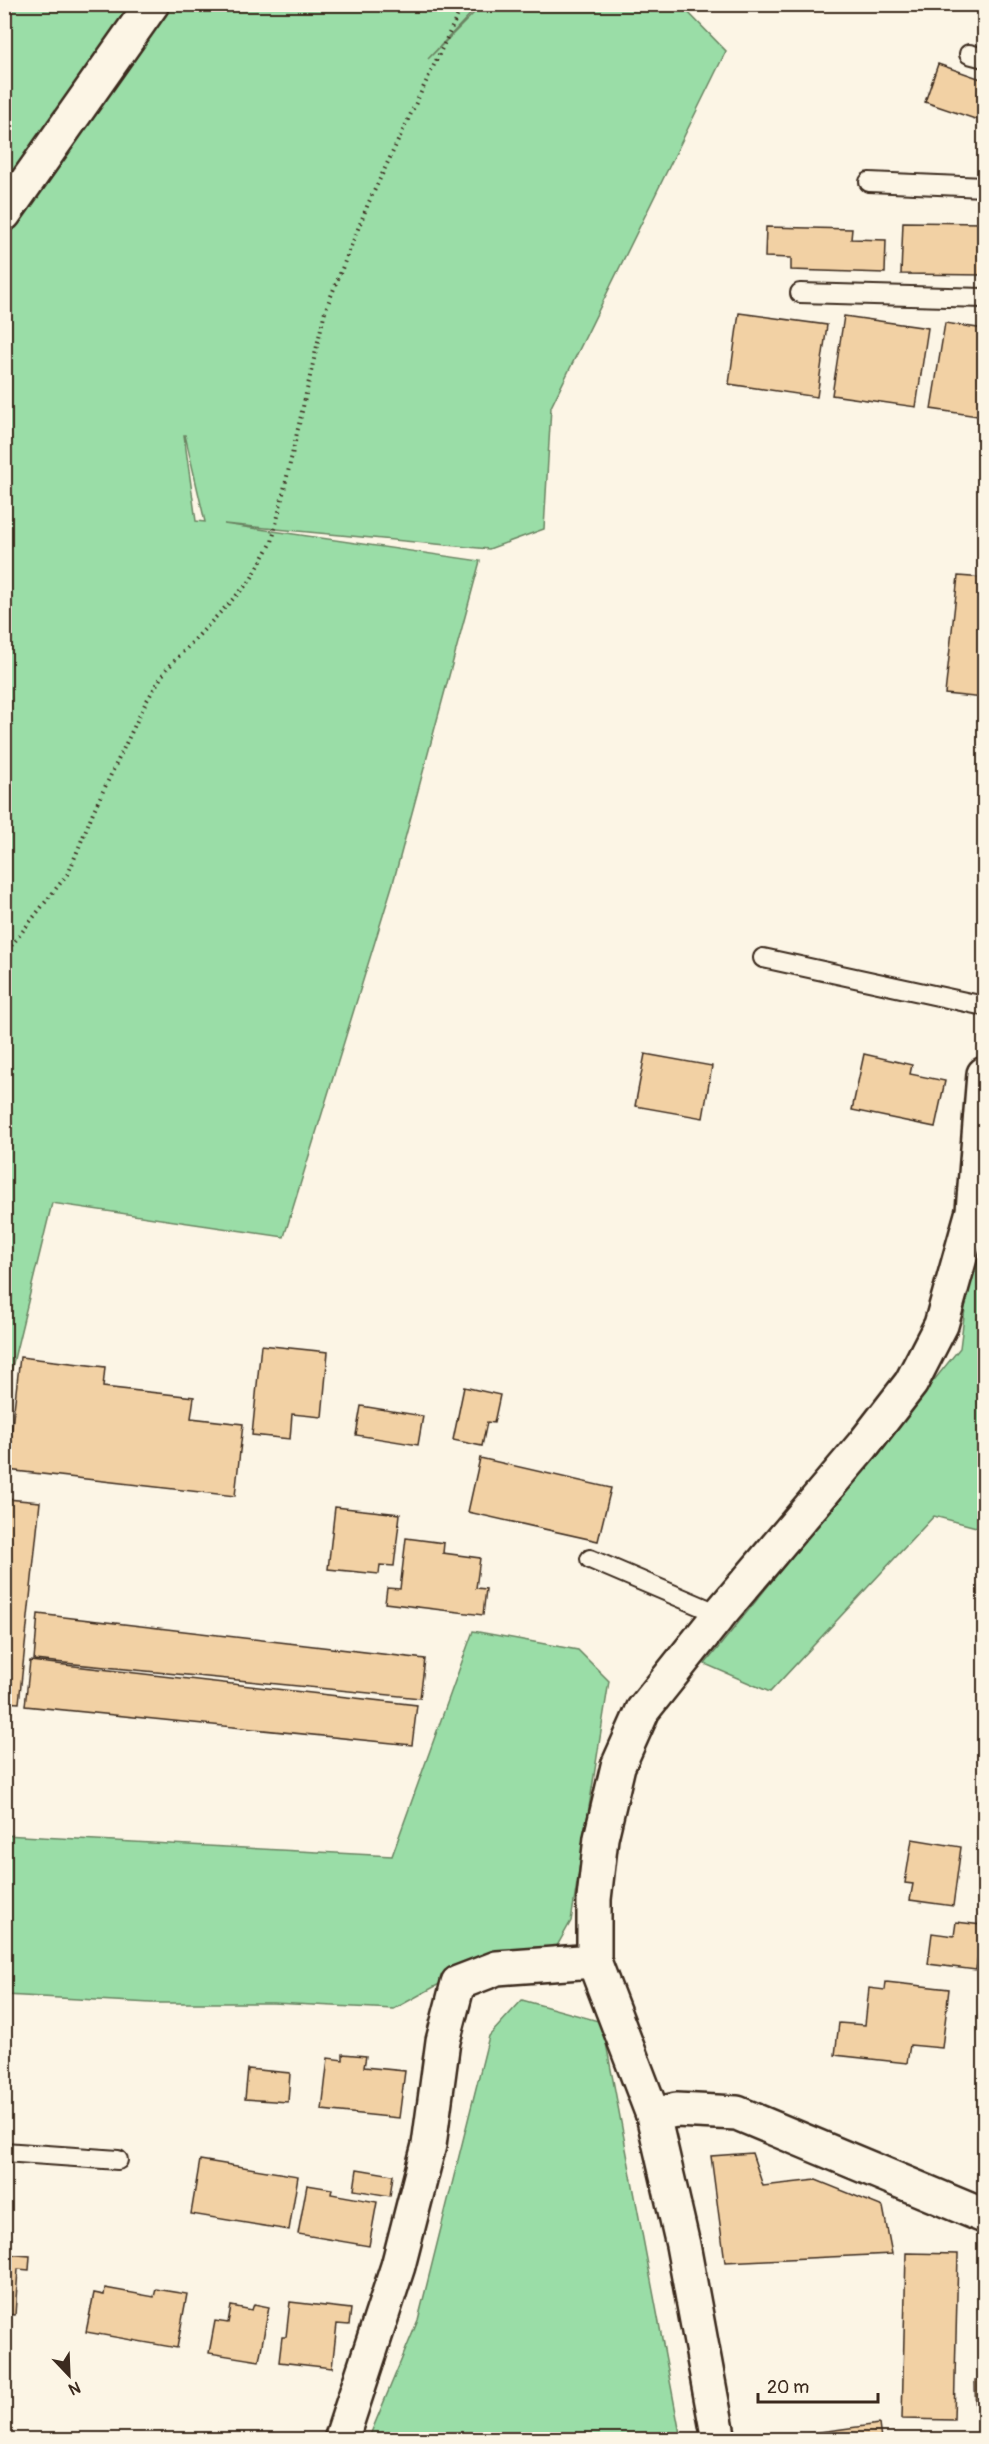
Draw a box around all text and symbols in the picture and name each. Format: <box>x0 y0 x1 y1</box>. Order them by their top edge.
north arrow <box>39 2345 99 2405</box>
scale bar <box>758 2366 878 2404</box>
text: 20 m <box>767 2376 809 2399</box>
text: N <box>65 2377 83 2399</box>

